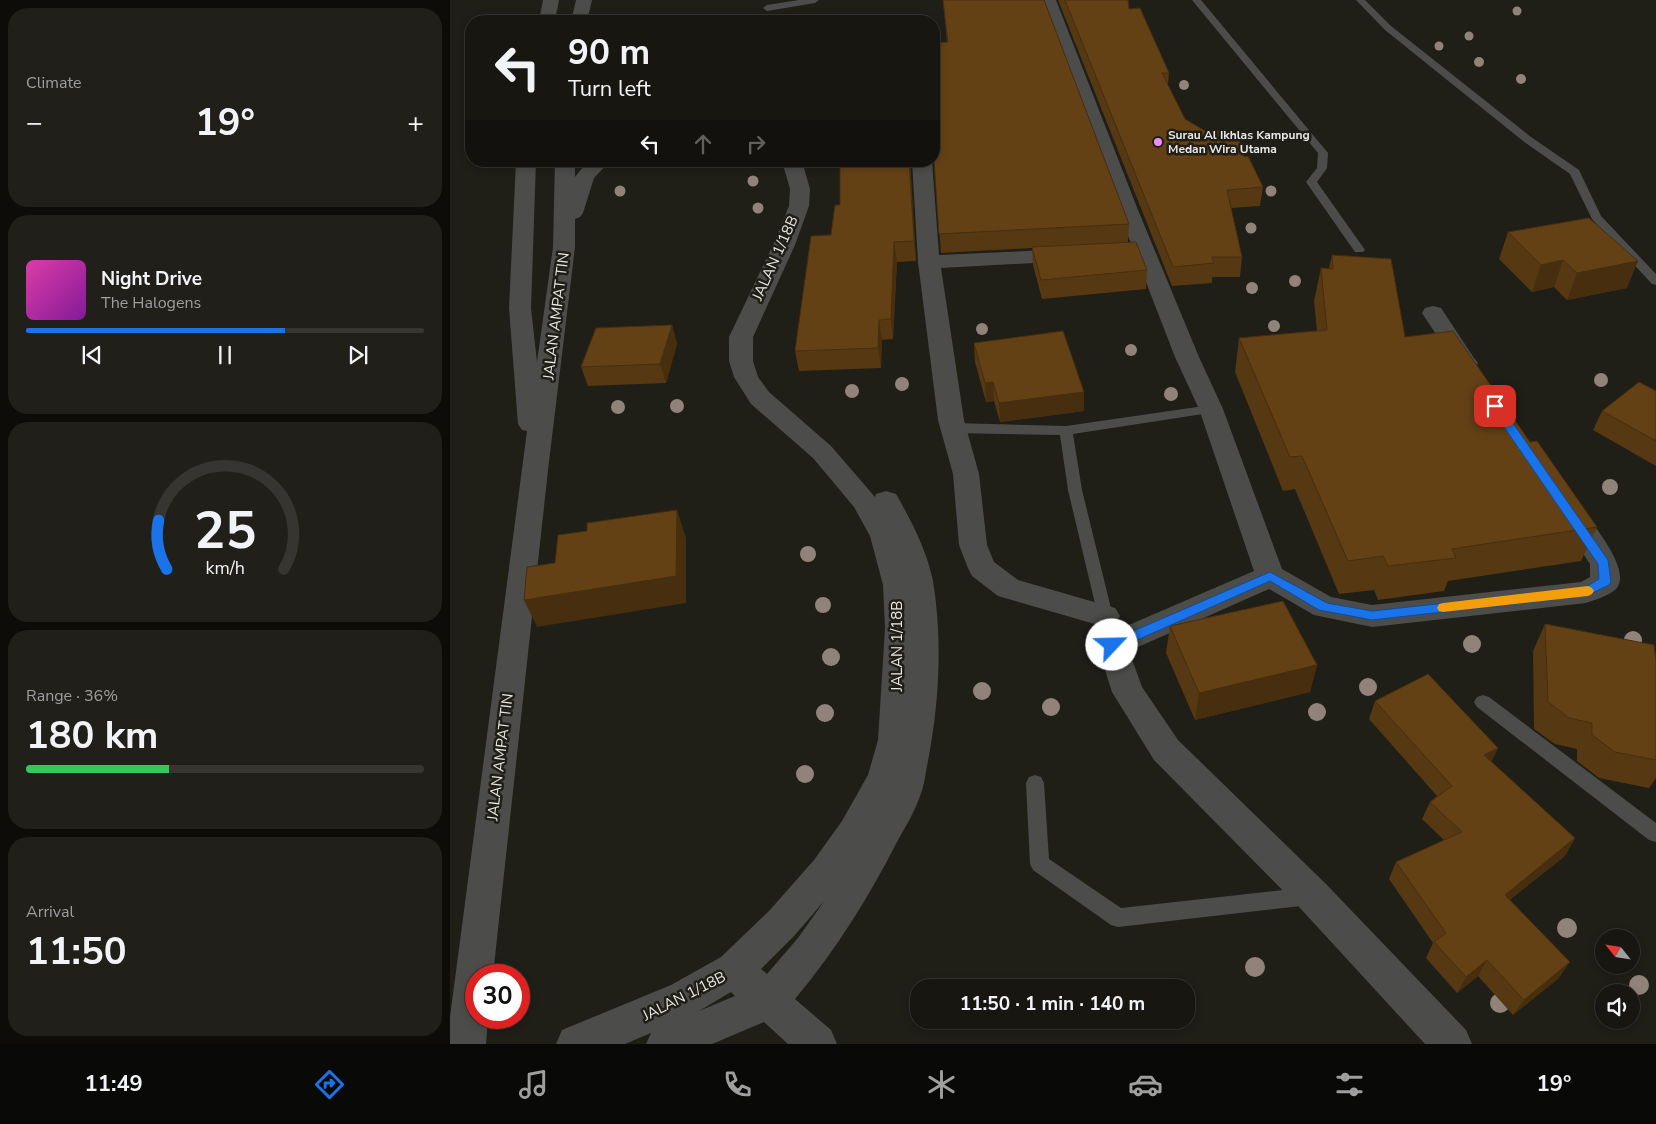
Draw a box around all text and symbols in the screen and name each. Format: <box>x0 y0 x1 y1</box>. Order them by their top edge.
text: 90 m <box>568 29 650 76</box>
icon: left <box>485 35 550 100</box>
text: Climate <box>26 72 81 94</box>
text: Turn left <box>568 74 651 104</box>
text: 19° <box>195 97 255 148</box>
text: − <box>26 104 43 142</box>
text: + <box>407 104 424 142</box>
place label: Surau Al Ikhlas Kampung Medan Wira Utama <box>1168 127 1310 157</box>
icon: left <box>636 130 664 158</box>
icon: ahead <box>689 130 717 158</box>
icon: right <box>742 130 770 158</box>
marker: Surau Al Ikhlas Kampung Medan Wira Utama <box>1152 136 1164 148</box>
street label: JALAN 1/18B <box>747 212 803 305</box>
street label: JALAN AMPAT TIN <box>538 251 574 382</box>
text: Night Drive <box>101 266 202 292</box>
text: The Halogens <box>101 292 201 314</box>
icon: previous <box>78 341 106 369</box>
icon: pause <box>211 341 239 369</box>
icon: next <box>344 341 372 369</box>
pin <box>1474 385 1516 427</box>
icon: arrive <box>1481 392 1509 420</box>
text: 25 <box>194 495 256 566</box>
text: km/h <box>205 556 245 580</box>
street label: JALAN 1/18B <box>887 601 907 692</box>
position arrow <box>1085 618 1137 670</box>
text: Range · 36% <box>26 685 118 707</box>
street label: JALAN AMPAT TIN <box>482 692 518 823</box>
text: 180 km <box>26 710 158 761</box>
text: Arrival <box>26 901 74 923</box>
text: 11:50 <box>26 926 127 977</box>
north arrow <box>1595 929 1640 974</box>
map controls <box>1595 929 1640 1029</box>
speed limit sign: 30 <box>465 964 530 1029</box>
street label: JALAN 1/18B <box>638 966 729 1026</box>
button: sound <box>1595 984 1640 1029</box>
text: 11:50 · 1 min · 140 m <box>960 991 1145 1017</box>
icon: directions <box>312 1067 347 1102</box>
icon: music <box>516 1067 551 1102</box>
icon: phone <box>720 1067 755 1102</box>
icon: climate <box>924 1067 959 1102</box>
icon: car <box>1128 1067 1163 1102</box>
icon: filters <box>1332 1067 1367 1102</box>
text: 11:49 <box>85 1069 143 1099</box>
text: 19° <box>1537 1069 1571 1099</box>

